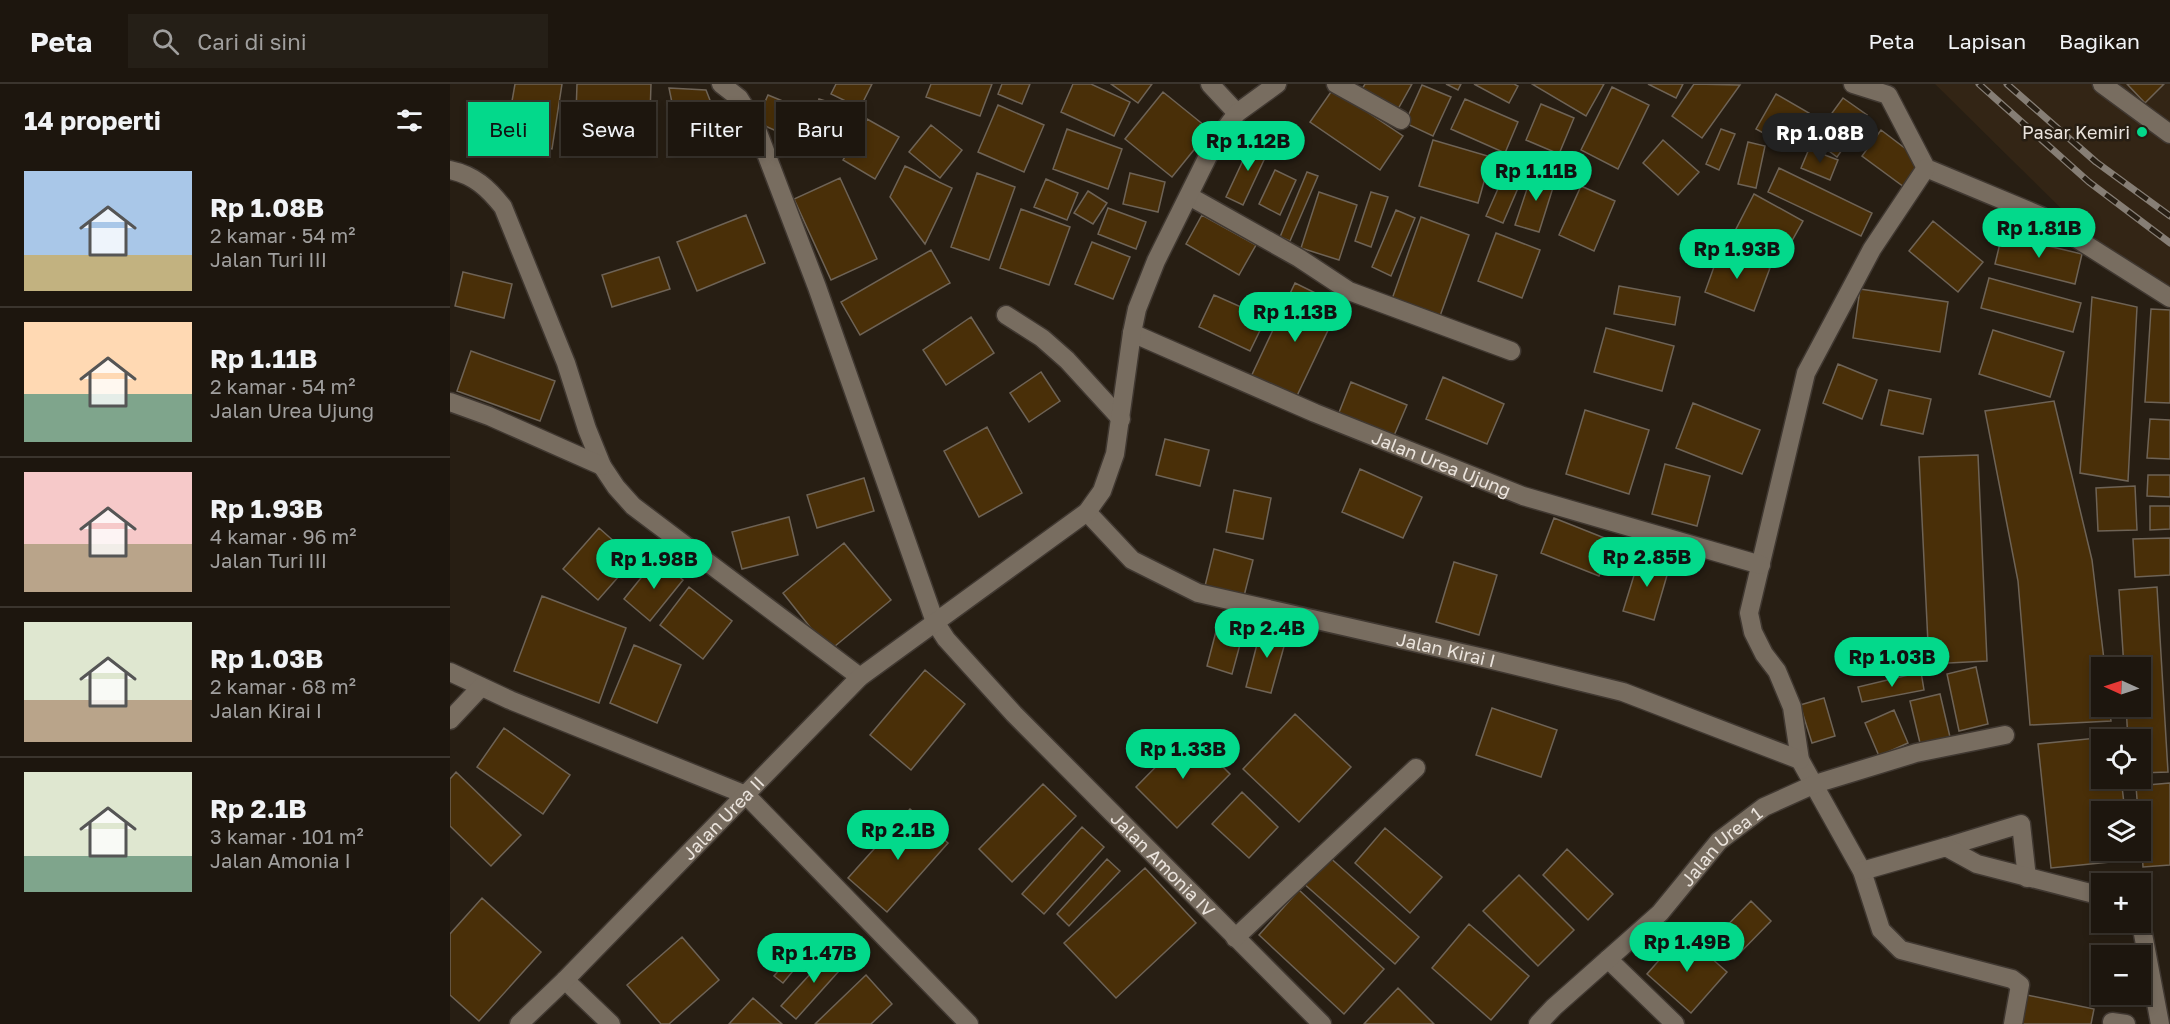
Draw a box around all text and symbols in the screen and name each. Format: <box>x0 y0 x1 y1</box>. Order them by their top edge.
search box <box>128 14 548 68</box>
text: Peta <box>30 25 92 58</box>
icon: search <box>149 25 182 58</box>
text: Cari di sini <box>197 28 307 55</box>
text: Peta <box>1869 28 1915 54</box>
text: Lapisan <box>1948 28 2026 54</box>
text: Bagikan <box>2059 28 2140 54</box>
chip: Beli <box>468 102 549 156</box>
chip: Sewa <box>561 102 656 156</box>
chip: Filter <box>668 102 764 156</box>
chip: Baru <box>776 102 865 156</box>
icon: filters <box>393 104 426 137</box>
text: 14 properti <box>24 105 161 136</box>
pin: Rp 1.08B <box>1758 113 1882 164</box>
text: Rp 1.08B <box>1776 120 1864 144</box>
pin: Rp 1.12B <box>1186 121 1310 172</box>
place label: Pasar Kemiri <box>2022 121 2130 143</box>
marker: Pasar Kemiri <box>2135 125 2149 139</box>
text: Rp 1.12B <box>1206 128 1290 152</box>
pin: Rp 1.11B <box>1474 151 1598 202</box>
text: Rp 1.11B <box>1495 158 1577 182</box>
text: Rp 1.08B <box>210 192 324 223</box>
icon: home <box>72 195 144 267</box>
pin: Rp 1.81B <box>1977 208 2101 259</box>
text: Rp 1.81B <box>1996 215 2082 239</box>
text: 2 kamar · 54 m² <box>210 223 356 247</box>
pin: Rp 1.93B <box>1675 229 1799 280</box>
text: Rp 1.93B <box>1694 236 1780 260</box>
text: Jalan Turi III <box>210 247 327 271</box>
pin: Rp 1.13B <box>1233 292 1357 343</box>
text: Rp 1.13B <box>1253 299 1337 323</box>
text: Rp 1.11B <box>210 343 317 374</box>
icon: home <box>72 346 144 418</box>
text: 2 kamar · 54 m² <box>210 374 356 398</box>
text: Jalan Urea Ujung <box>210 398 374 422</box>
street label: Jalan Urea Ujung <box>1369 426 1514 501</box>
text: Rp 1.93B <box>210 493 323 524</box>
icon: home <box>72 496 144 568</box>
text: 4 kamar · 96 m² <box>210 524 357 548</box>
pin: Rp 2.85B <box>1585 537 1709 588</box>
pin: Rp 1.98B <box>592 539 716 590</box>
text: Rp 2.85B <box>1603 544 1691 568</box>
text: Rp 1.98B <box>610 546 698 570</box>
text: Jalan Turi III <box>210 548 327 572</box>
pin: Rp 2.4B <box>1212 608 1322 659</box>
text: Rp 2.4B <box>1229 615 1305 639</box>
street label: Jalan Kirai I <box>1394 628 1498 671</box>
pin: Rp 1.03B <box>1830 637 1954 688</box>
text: Rp 1.03B <box>210 643 323 674</box>
text: Rp 1.03B <box>1848 644 1936 668</box>
icon: home <box>72 646 144 718</box>
north arrow <box>2091 657 2151 717</box>
map controls <box>2091 657 2151 1005</box>
text: 2 kamar · 68 m² <box>210 674 356 698</box>
text: Jalan Kirai I <box>210 698 322 722</box>
pin: Rp 1.33B <box>1121 729 1245 780</box>
button: locate <box>2091 729 2151 789</box>
text: Rp 1.33B <box>1140 736 1226 760</box>
street label: Jalan Urea II <box>677 771 768 864</box>
text: Rp 2.1B <box>210 793 306 824</box>
icon: home <box>72 796 144 868</box>
button: layers <box>2091 801 2151 861</box>
street label: Jalan Urea 1 <box>1676 802 1766 890</box>
street label: Jalan Amonia IV <box>1106 807 1220 921</box>
pin: Rp 2.1B <box>843 810 953 861</box>
text: Rp 2.1B <box>861 817 935 841</box>
text: 3 kamar · 101 m² <box>210 824 364 848</box>
text: Jalan Amonia I <box>210 848 351 872</box>
button: + <box>2091 873 2151 933</box>
pin: Rp 1.49B <box>1625 922 1749 973</box>
text: Rp 1.49B <box>1643 929 1731 953</box>
pin: Rp 1.47B <box>752 933 876 984</box>
text: Rp 1.47B <box>771 940 857 964</box>
button: − <box>2091 945 2151 1005</box>

